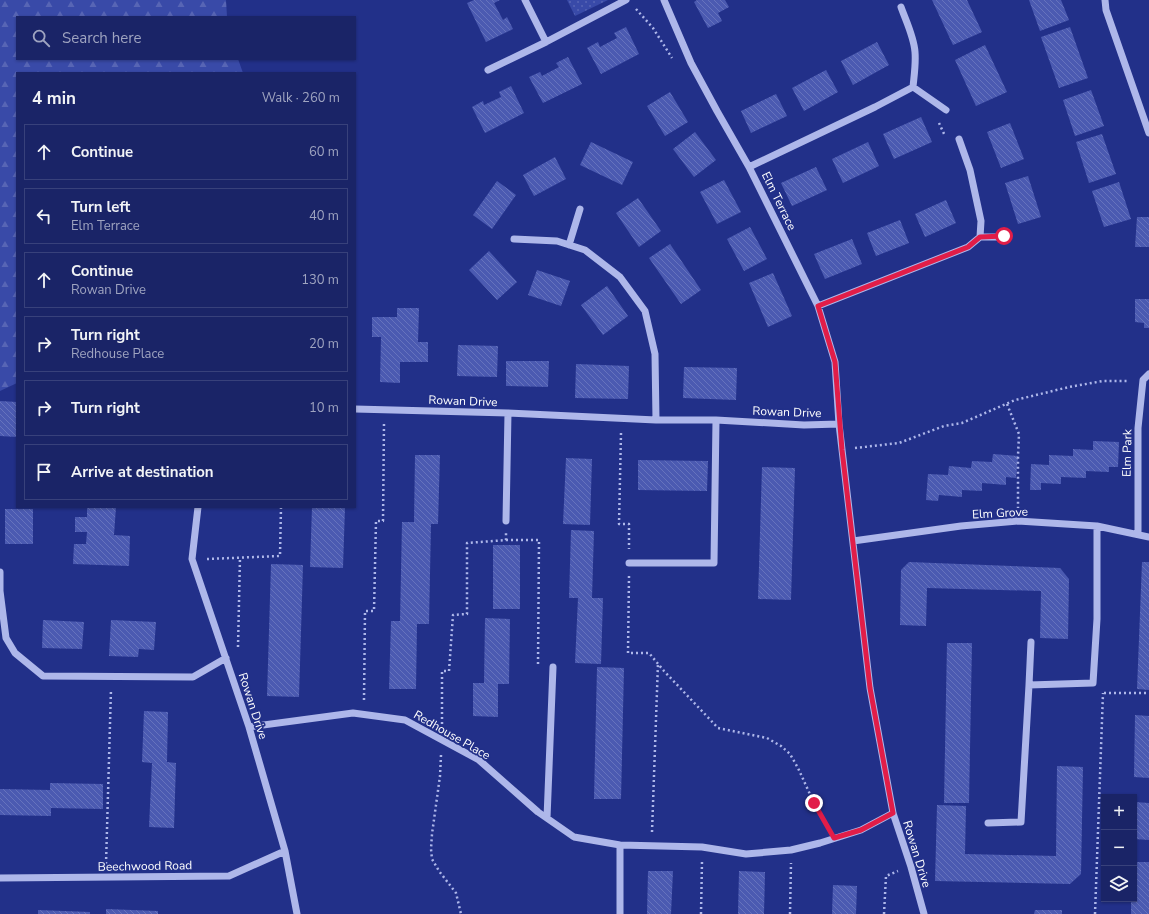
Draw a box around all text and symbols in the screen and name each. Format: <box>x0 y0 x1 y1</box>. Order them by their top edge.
search box <box>16 16 356 60</box>
icon: search <box>30 27 52 49</box>
text: Search here <box>62 28 142 48</box>
text: 4 min <box>32 87 76 110</box>
text: Walk · 260 m <box>262 89 340 107</box>
icon: ahead <box>33 141 55 163</box>
text: Continue <box>71 142 133 162</box>
text: 60 m <box>309 143 339 161</box>
street label: Elm Terrace <box>758 169 800 233</box>
text: Turn left <box>71 197 130 217</box>
icon: left <box>33 205 55 227</box>
text: 40 m <box>309 207 339 225</box>
text: Elm Terrace <box>71 217 140 235</box>
route start <box>995 227 1013 245</box>
text: Continue <box>71 261 133 281</box>
icon: ahead <box>33 269 55 291</box>
text: 130 m <box>301 271 339 289</box>
text: Rowan Drive <box>71 281 146 299</box>
text: Turn right <box>71 325 140 345</box>
icon: right <box>33 333 55 355</box>
text: 20 m <box>309 335 339 353</box>
text: Redhouse Place <box>71 345 164 363</box>
street label: Rowan Drive <box>428 392 498 410</box>
icon: right <box>33 397 55 419</box>
text: Turn right <box>71 398 140 418</box>
text: 10 m <box>309 399 339 417</box>
street label: Rowan Drive <box>752 403 822 421</box>
street label: Elm Park <box>1119 428 1135 477</box>
icon: arrive <box>33 461 55 483</box>
text: Arrive at destination <box>71 462 214 482</box>
street label: Elm Grove <box>972 504 1028 522</box>
street label: Rowan Drive <box>235 671 271 741</box>
street label: Redhouse Place <box>411 707 493 763</box>
route end <box>805 794 823 812</box>
map controls <box>1101 794 1137 902</box>
button: + <box>1101 794 1137 830</box>
street label: Rowan Drive <box>899 819 935 889</box>
button: − <box>1101 830 1137 866</box>
street label: Beechwood Road <box>98 857 192 875</box>
button: layers <box>1101 866 1137 902</box>

